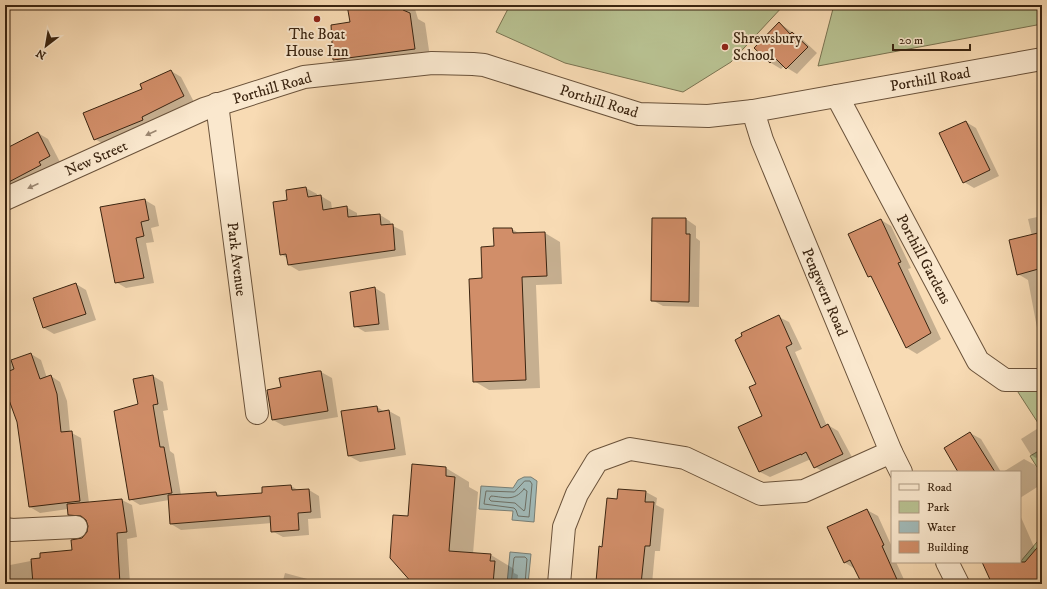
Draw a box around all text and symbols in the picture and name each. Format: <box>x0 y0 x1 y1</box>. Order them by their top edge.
marker: The Boat House Inn <box>312 14 322 24</box>
place label: The Boat House Inn <box>285 25 349 61</box>
north arrow <box>26 26 66 66</box>
scale bar <box>893 26 970 52</box>
place label: Shrewsbury School <box>733 29 803 65</box>
text: 20 m <box>899 33 923 48</box>
marker: Shrewsbury School <box>720 42 730 52</box>
text: N <box>34 45 49 62</box>
street label: Porthill Road <box>889 63 972 96</box>
street label: Porthill Road <box>231 68 314 109</box>
street label: Porthill Road <box>557 81 641 123</box>
one-way arrow <box>146 130 157 136</box>
street label: New Street <box>62 136 131 181</box>
one-way arrow <box>27 183 38 189</box>
street label: Porthill Gardens <box>892 211 955 307</box>
street label: Park Avenue <box>223 221 250 297</box>
street label: Pengwern Road <box>798 245 852 339</box>
legend <box>891 471 1021 563</box>
text: Road <box>927 480 952 495</box>
text: Park <box>927 500 949 515</box>
text: Water <box>926 520 956 535</box>
text: Building <box>927 540 968 555</box>

